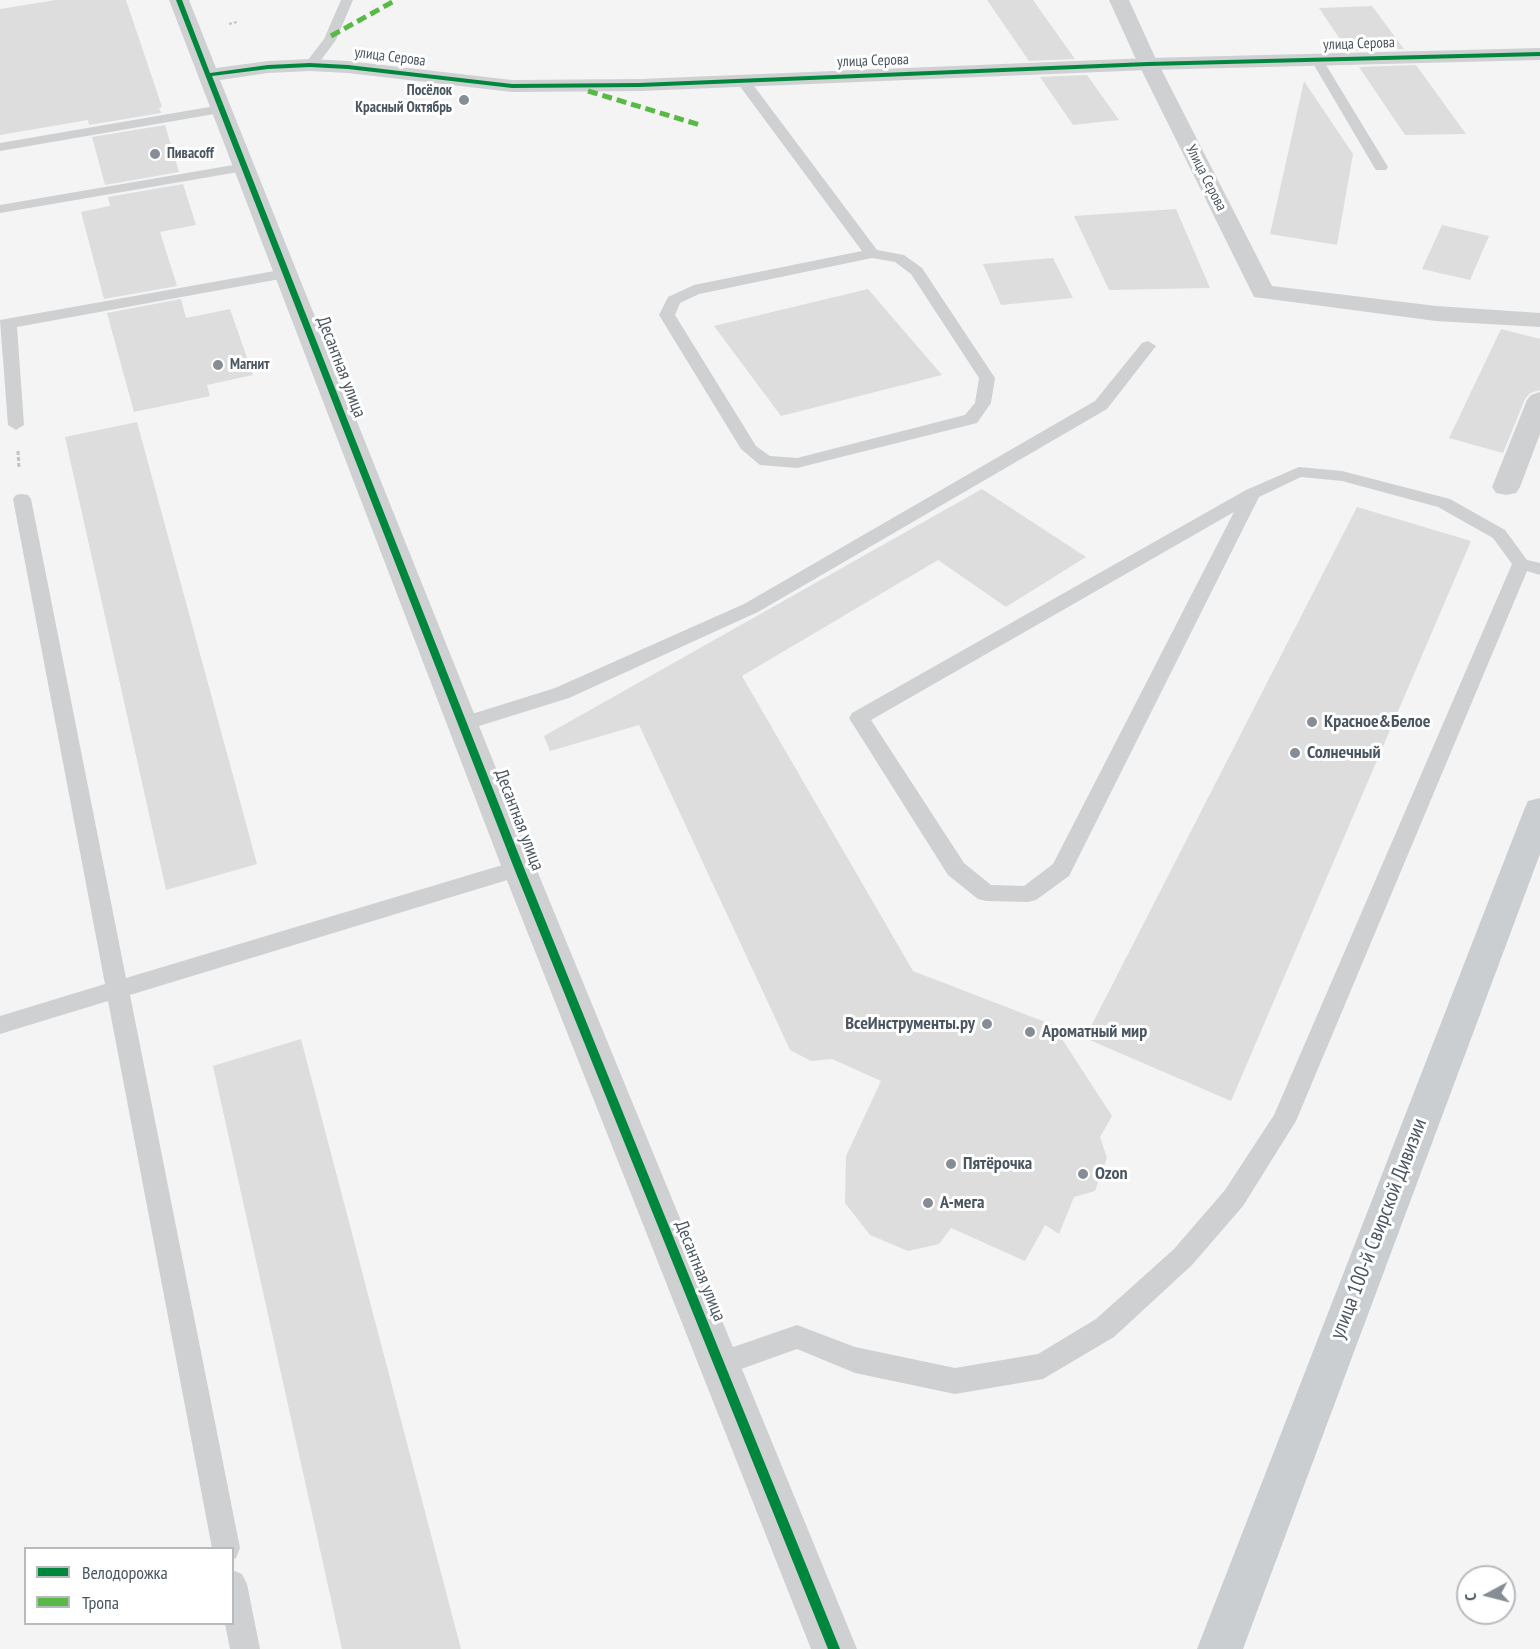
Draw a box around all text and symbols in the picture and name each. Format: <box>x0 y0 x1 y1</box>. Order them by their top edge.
street label: улица Серова <box>1323 34 1395 54</box>
street label: улица Серова <box>353 44 427 70</box>
street label: улица Серова <box>837 51 909 71</box>
place label: Посёлок Красный Октябрь <box>355 82 452 117</box>
marker: Посёлок Красный Октябрь <box>457 93 471 107</box>
street label: Улица Серова <box>1182 142 1230 214</box>
place label: Пивасоff <box>167 145 214 163</box>
marker: Пивасоff <box>148 147 162 161</box>
street label: Десантная улица <box>312 313 370 421</box>
place label: Магнит <box>230 356 269 374</box>
marker: Магнит <box>211 358 225 372</box>
place label: Красное&Белое <box>1324 711 1431 733</box>
marker: Красное&Белое <box>1305 715 1319 729</box>
place label: Солнечный <box>1307 742 1380 764</box>
marker: Солнечный <box>1288 746 1302 760</box>
street label: Десантная улица <box>490 766 548 874</box>
place label: ВсеИнструменты.ру <box>845 1013 975 1035</box>
marker: ВсеИнструменты.ру <box>980 1017 994 1031</box>
place label: Ароматный мир <box>1042 1021 1147 1043</box>
marker: Ароматный мир <box>1023 1025 1037 1039</box>
street label: улица 100-й Свирской Дивизии <box>1325 1115 1433 1343</box>
place label: Пятёрочка <box>963 1153 1032 1175</box>
marker: Пятёрочка <box>944 1157 958 1171</box>
place label: Ozon <box>1095 1163 1128 1185</box>
marker: Ozon <box>1076 1167 1090 1181</box>
place label: А-мега <box>940 1192 984 1214</box>
marker: А-мега <box>921 1196 935 1210</box>
street label: Десантная улица <box>670 1218 730 1324</box>
legend <box>24 1547 234 1625</box>
text: Велодорожка <box>82 1561 168 1584</box>
north arrow <box>1456 1565 1516 1625</box>
text: Тропа <box>82 1591 119 1614</box>
text: С <box>1460 1592 1480 1602</box>

